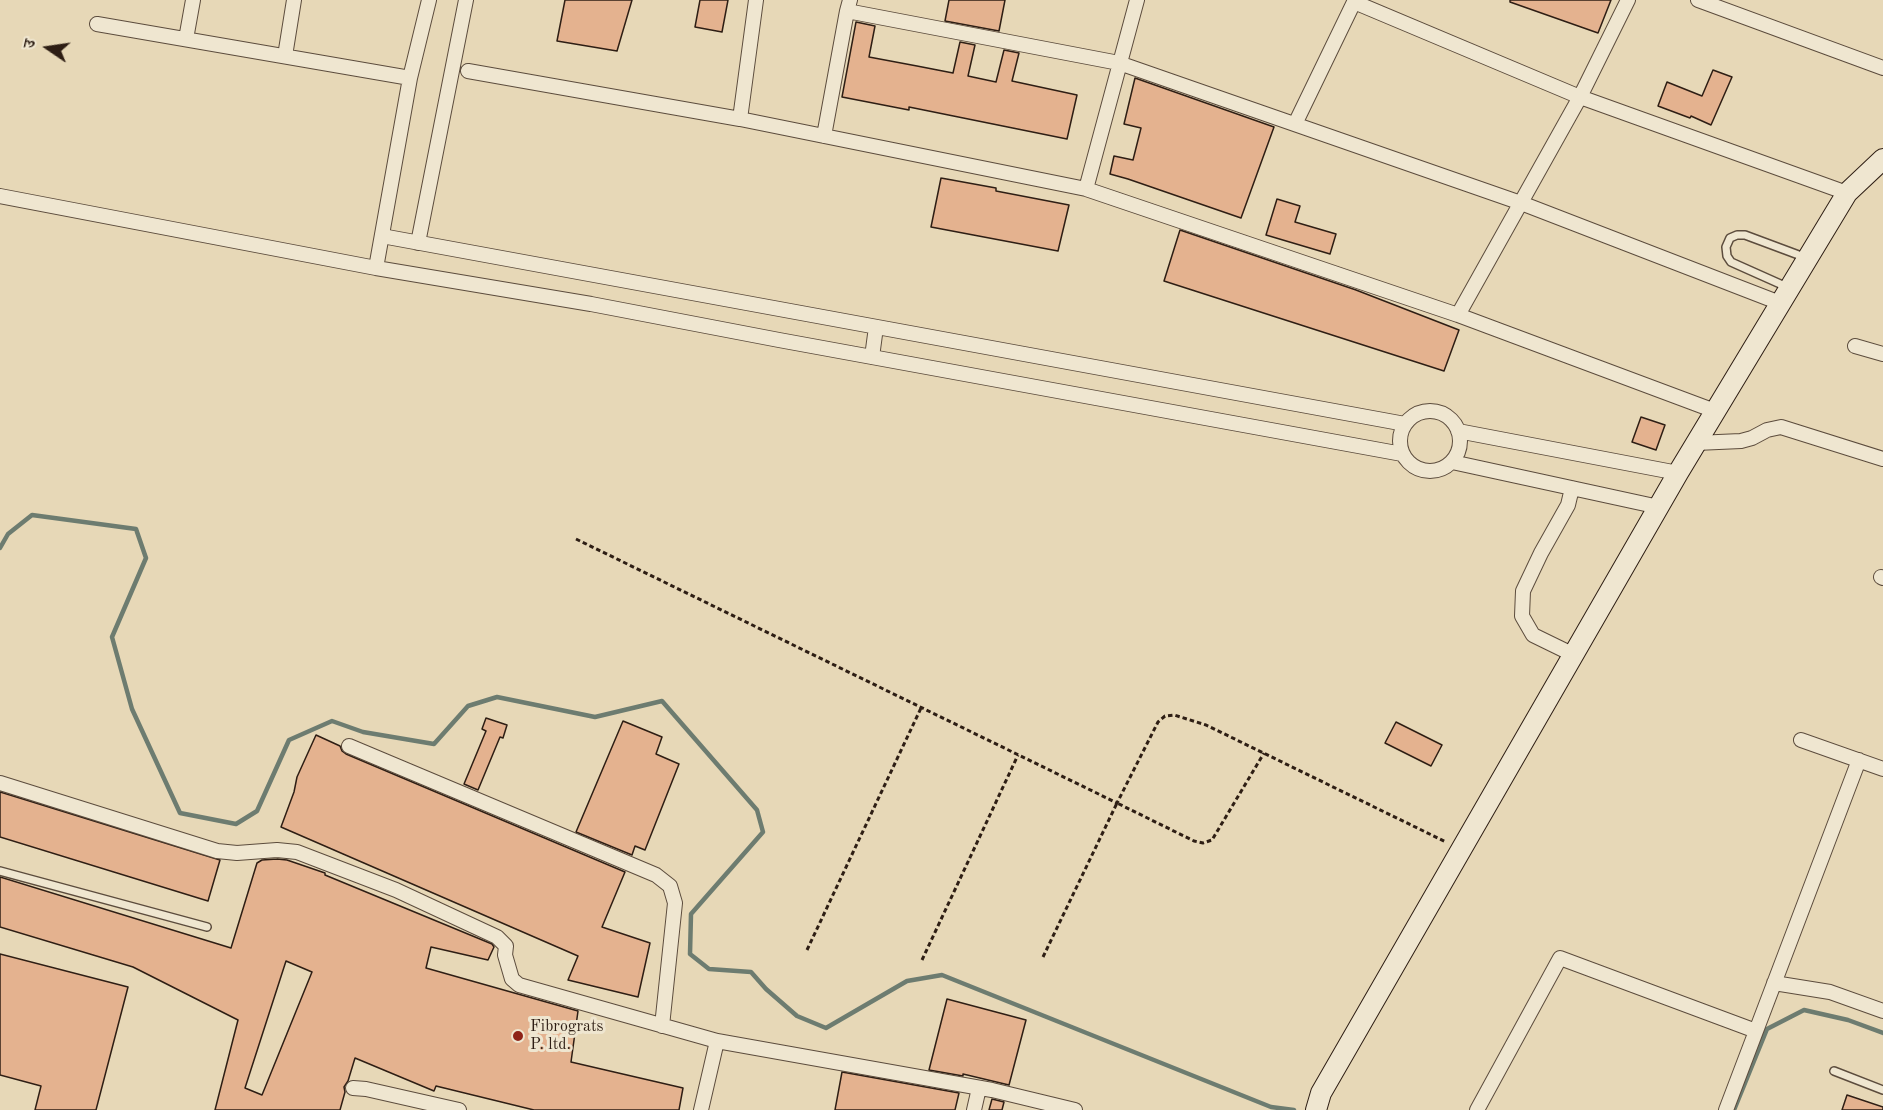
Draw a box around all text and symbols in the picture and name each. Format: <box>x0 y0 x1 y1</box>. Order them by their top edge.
north arrow <box>18 18 78 78</box>
text: उ <box>22 38 39 50</box>
place label: Fibrograts P. ltd. <box>530 1017 603 1055</box>
marker: Fibrograts P. ltd. <box>511 1029 525 1043</box>

